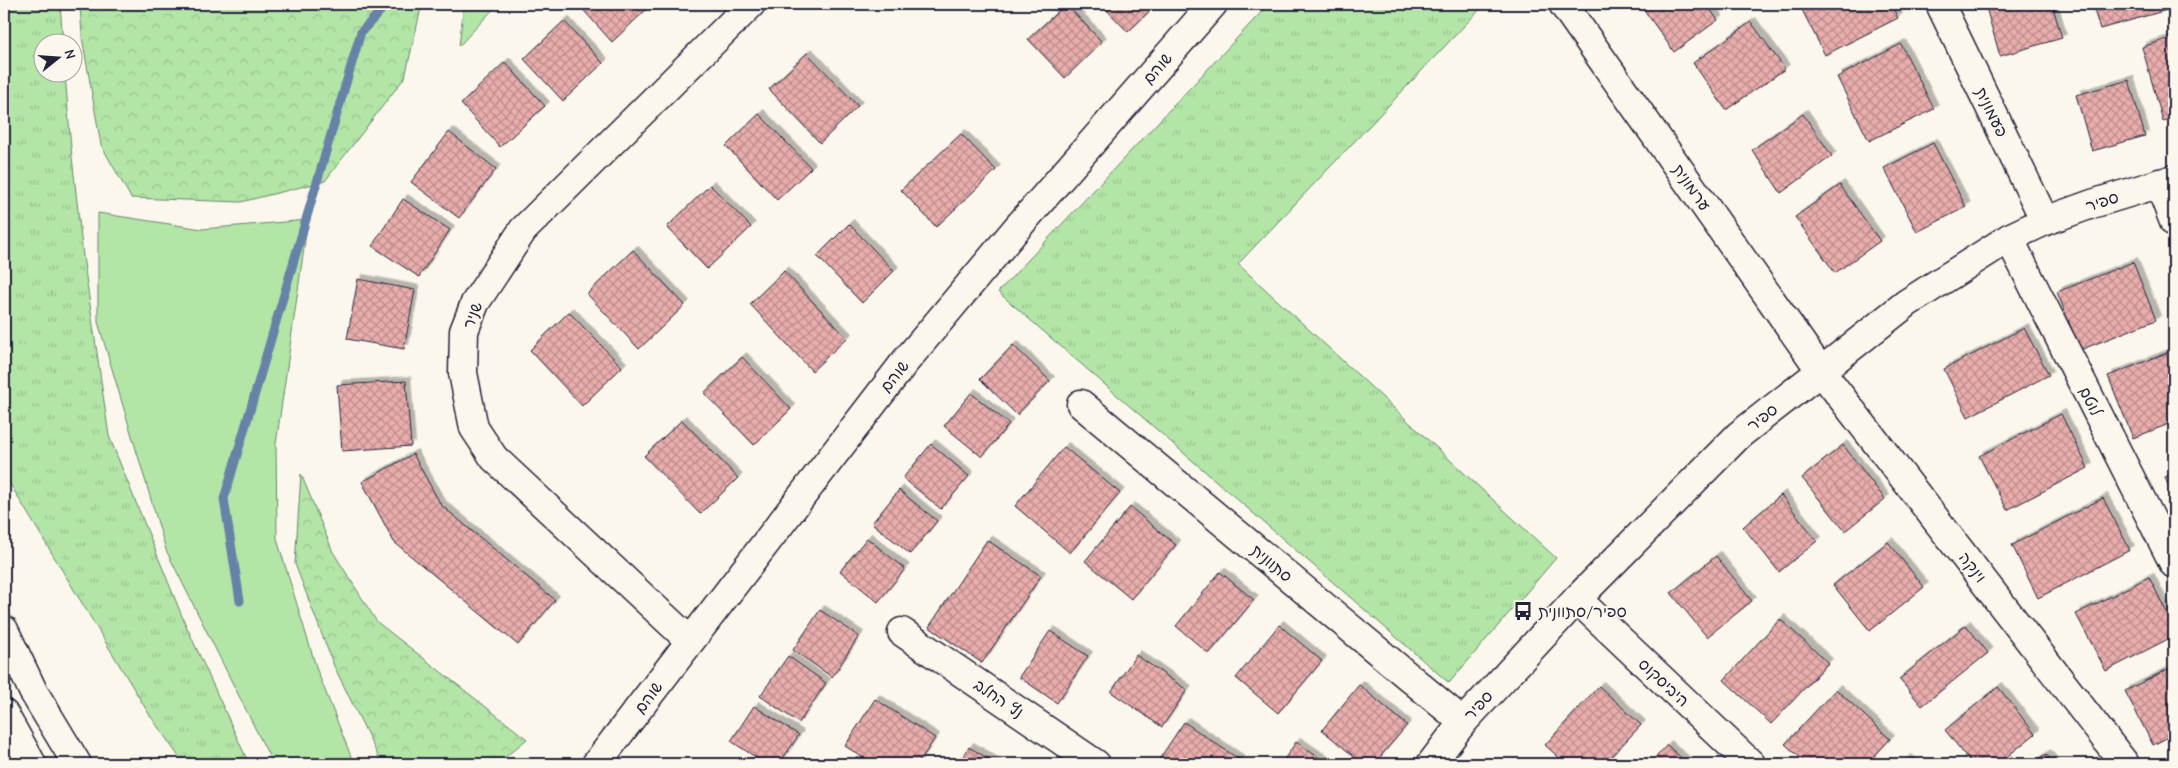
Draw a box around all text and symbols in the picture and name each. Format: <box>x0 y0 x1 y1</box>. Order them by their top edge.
north arrow <box>32 32 82 82</box>
text: N <box>60 47 79 61</box>
street label: שוהם <box>1139 49 1176 88</box>
street label: פעמונית <box>1971 85 2011 140</box>
street label: ערמונית <box>1669 161 1714 214</box>
street label: ספיר <box>2084 188 2121 216</box>
street label: שניר <box>460 299 486 332</box>
street label: שוהם <box>877 357 913 396</box>
street label: לוטם <box>2075 384 2105 420</box>
street label: ספיר <box>1744 400 1781 435</box>
street label: סתוונית <box>1247 541 1296 586</box>
street label: וינקה <box>1955 549 1990 586</box>
bus stop icon: ספיר/סתוונית <box>1512 600 1534 622</box>
place label: ספיר/סתוונית <box>1538 603 1627 621</box>
street label: היביסקוס <box>1635 655 1692 710</box>
street label: נץ החלב <box>970 676 1026 722</box>
street label: שוהם <box>631 678 667 717</box>
street label: ספיר <box>1461 687 1497 724</box>

